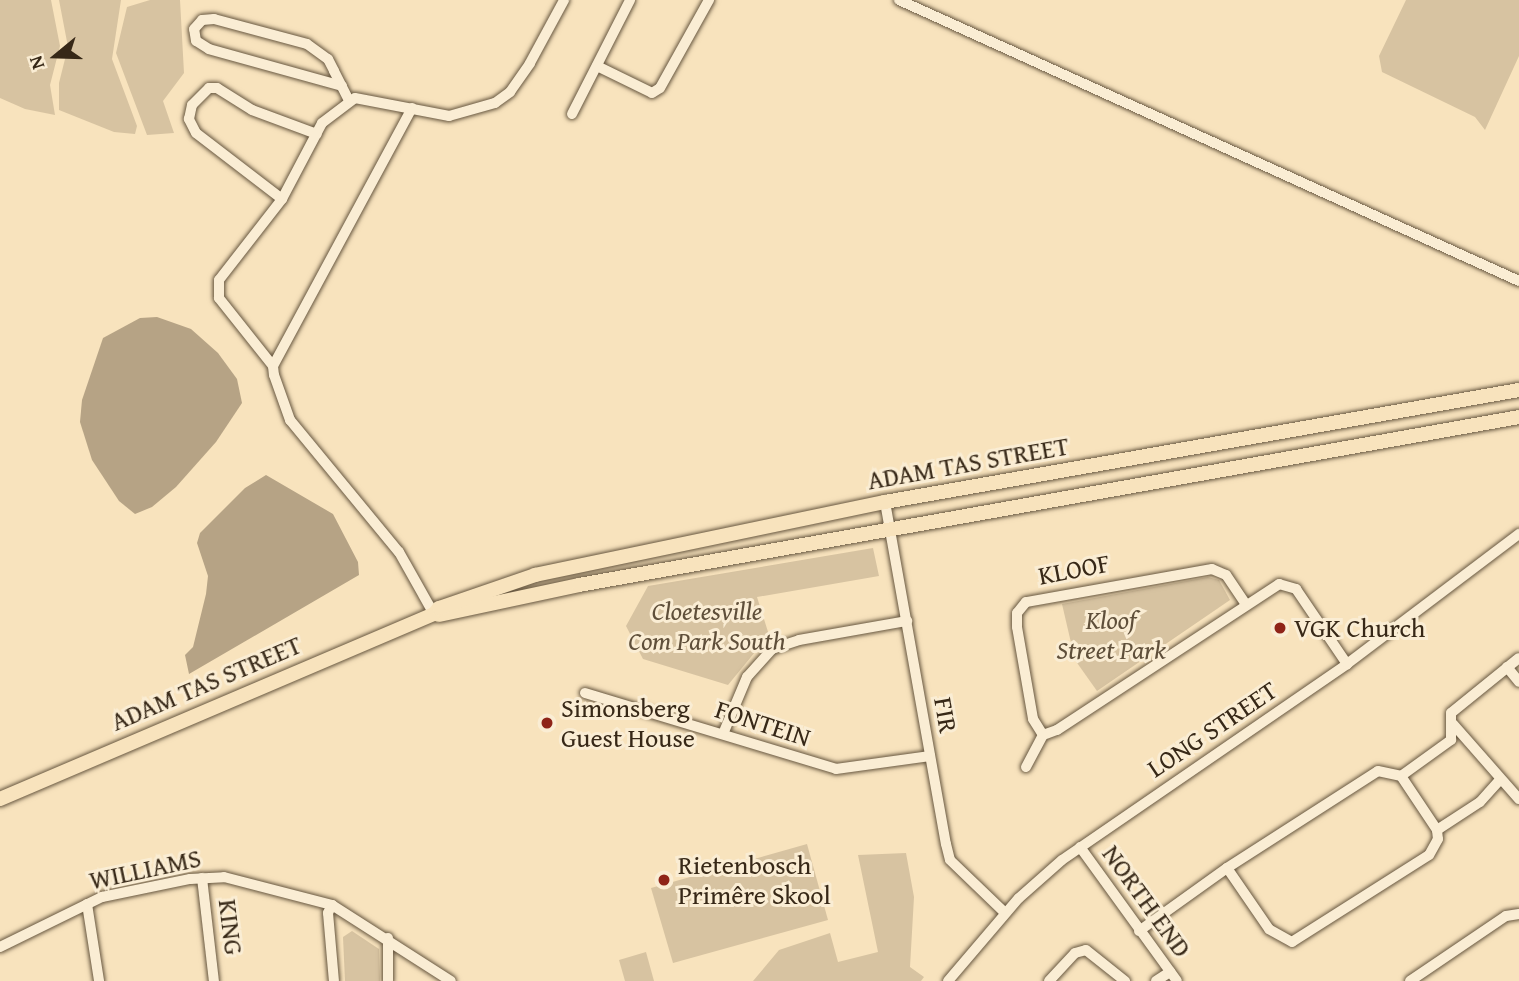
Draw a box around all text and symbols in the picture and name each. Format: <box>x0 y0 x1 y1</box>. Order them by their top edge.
north arrow <box>21 21 91 91</box>
text: N <box>21 52 51 73</box>
street label: ADAM TAS STREET <box>865 430 1071 496</box>
street label: KLOOF <box>1036 547 1112 591</box>
park label: Cloetesville Com Park South <box>628 595 786 656</box>
park label: Kloof Street Park <box>1056 604 1166 666</box>
place label: VGK Church <box>1294 612 1425 644</box>
marker: VGK Church <box>1272 620 1288 636</box>
street label: ADAM TAS STREET <box>106 629 306 737</box>
street label: LONG STREET <box>1141 674 1283 784</box>
place label: Simonsberg Guest House <box>561 692 695 754</box>
street label: FONTEIN <box>711 693 815 753</box>
street label: FIR <box>928 695 964 735</box>
marker: Simonsberg Guest House <box>539 715 555 731</box>
street label: NORTH END <box>1096 839 1198 963</box>
street label: WILLIAMS <box>86 842 204 896</box>
place label: Rietenbosch Primêre Skool <box>678 849 831 910</box>
marker: Rietenbosch Primêre Skool <box>656 872 672 888</box>
street label: KING <box>212 897 250 957</box>

